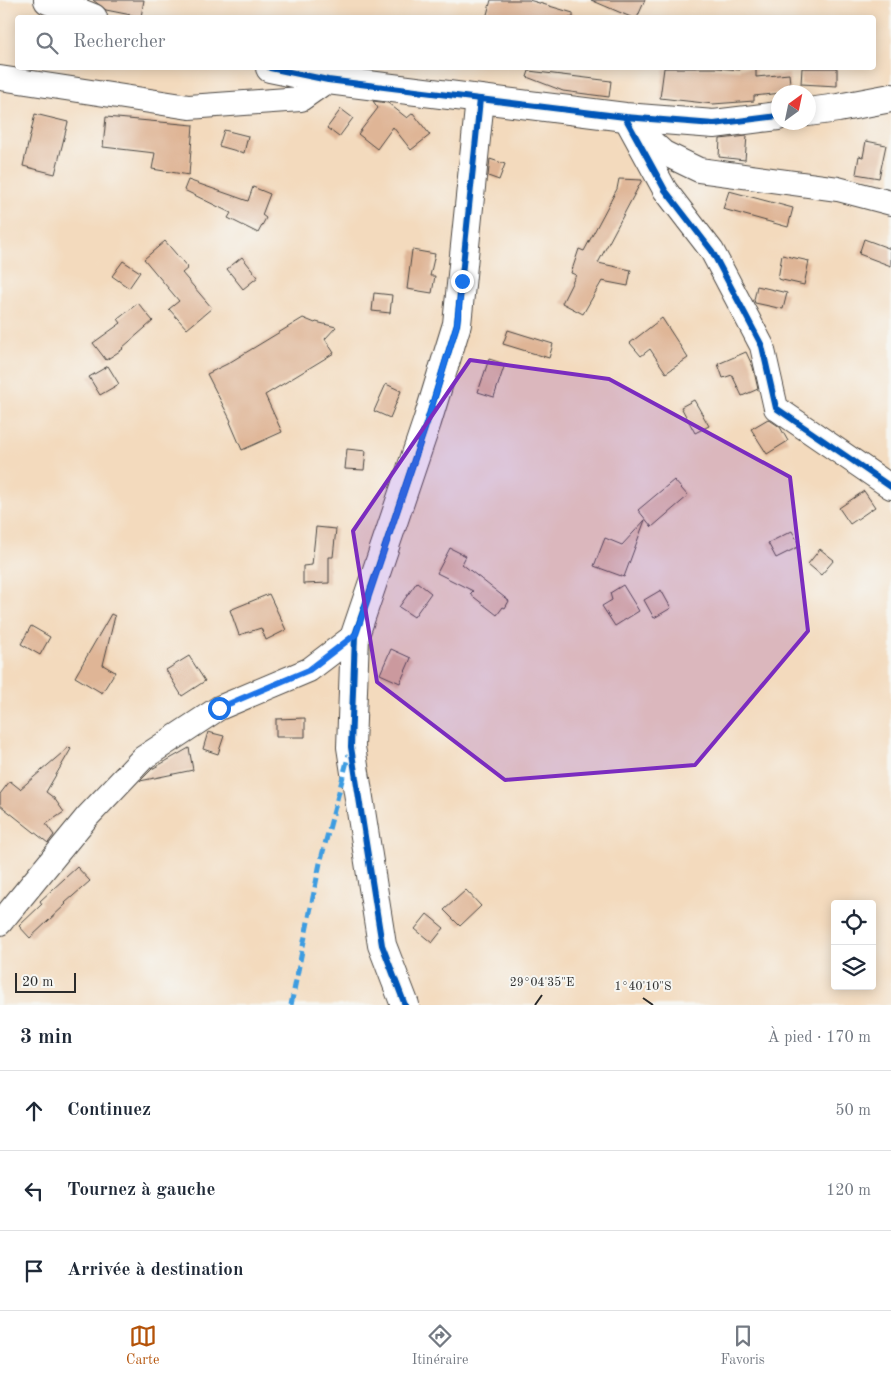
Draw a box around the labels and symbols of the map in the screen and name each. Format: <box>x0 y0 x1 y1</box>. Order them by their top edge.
north arrow <box>771 85 816 130</box>
route end <box>451 270 474 293</box>
route start <box>208 697 231 720</box>
scale bar <box>15 970 76 993</box>
text: 29°04'35"E <box>510 976 574 989</box>
text: 1°40'10"S <box>615 981 671 993</box>

